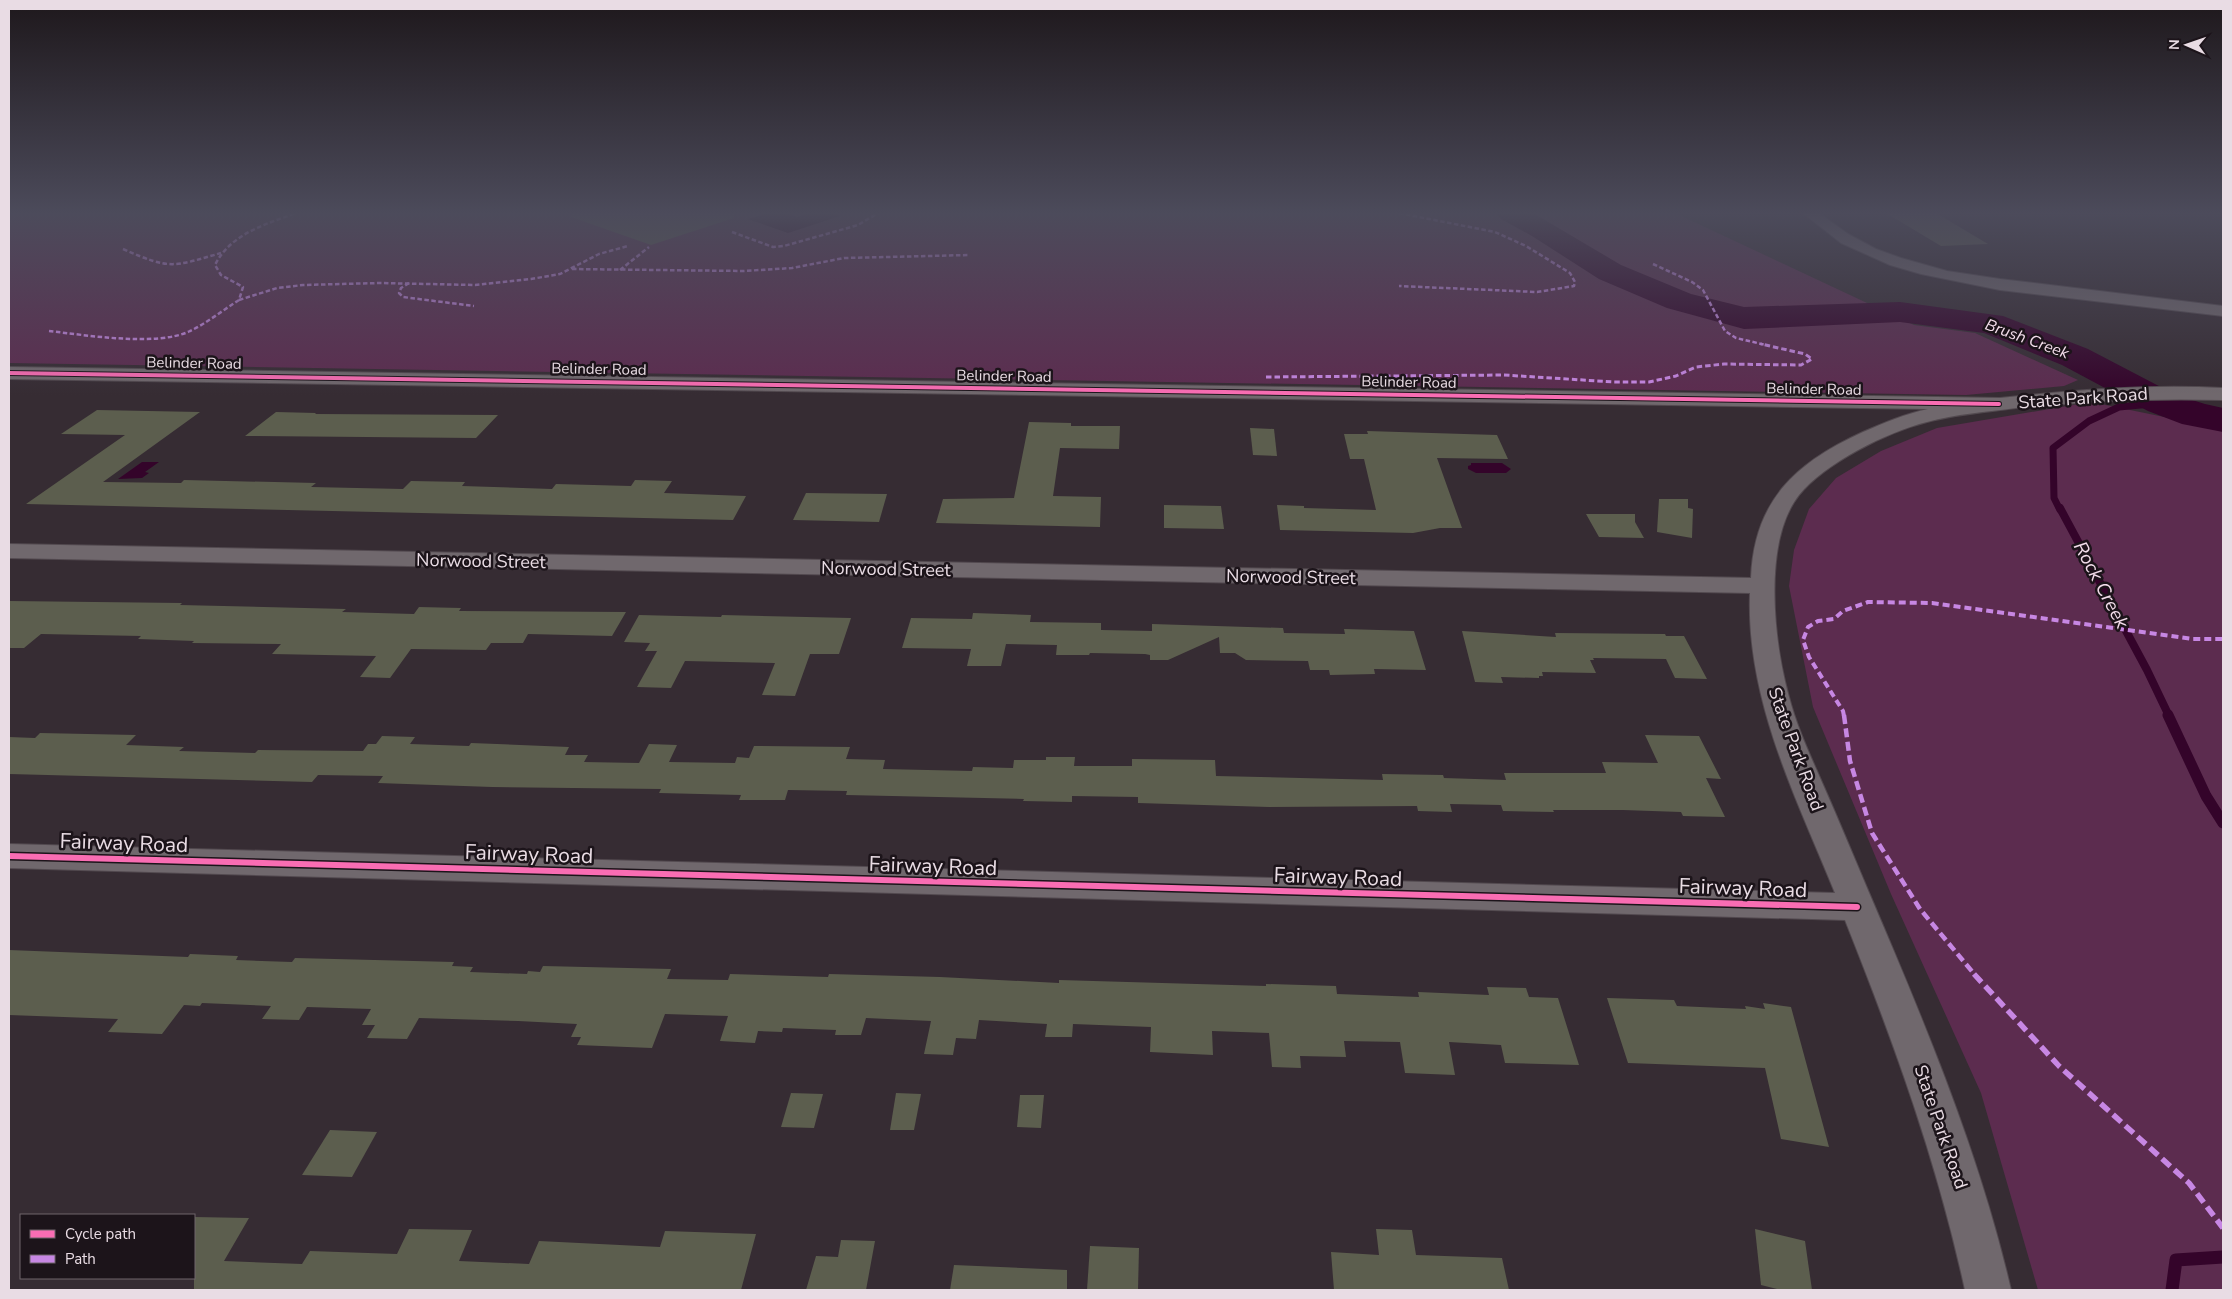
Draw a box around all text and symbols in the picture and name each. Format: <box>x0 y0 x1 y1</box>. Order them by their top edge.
north arrow <box>2162 20 2212 70</box>
text: N <box>2165 39 2184 50</box>
water label: Brush Creek <box>1982 314 2073 365</box>
street label: Belinder Road <box>146 352 242 374</box>
street label: Belinder Road <box>551 358 647 380</box>
street label: Belinder Road <box>956 365 1052 387</box>
street label: Belinder Road <box>1361 371 1457 393</box>
street label: Belinder Road <box>1766 378 1862 400</box>
street label: State Park Road <box>2017 382 2149 414</box>
water label: Rock Creek <box>2067 537 2135 634</box>
street label: Norwood Street <box>416 548 547 574</box>
street label: Norwood Street <box>821 556 952 582</box>
street label: Norwood Street <box>1226 564 1357 590</box>
street label: State Park Road <box>1763 684 1829 814</box>
street label: Fairway Road <box>59 827 189 859</box>
street label: Fairway Road <box>464 838 594 870</box>
street label: Fairway Road <box>868 850 998 882</box>
street label: Fairway Road <box>1273 861 1403 893</box>
street label: Fairway Road <box>1678 872 1808 904</box>
street label: State Park Road <box>1909 1062 1973 1192</box>
legend <box>20 1214 195 1279</box>
text: Cycle path <box>65 1224 136 1244</box>
text: Path <box>65 1249 96 1269</box>

